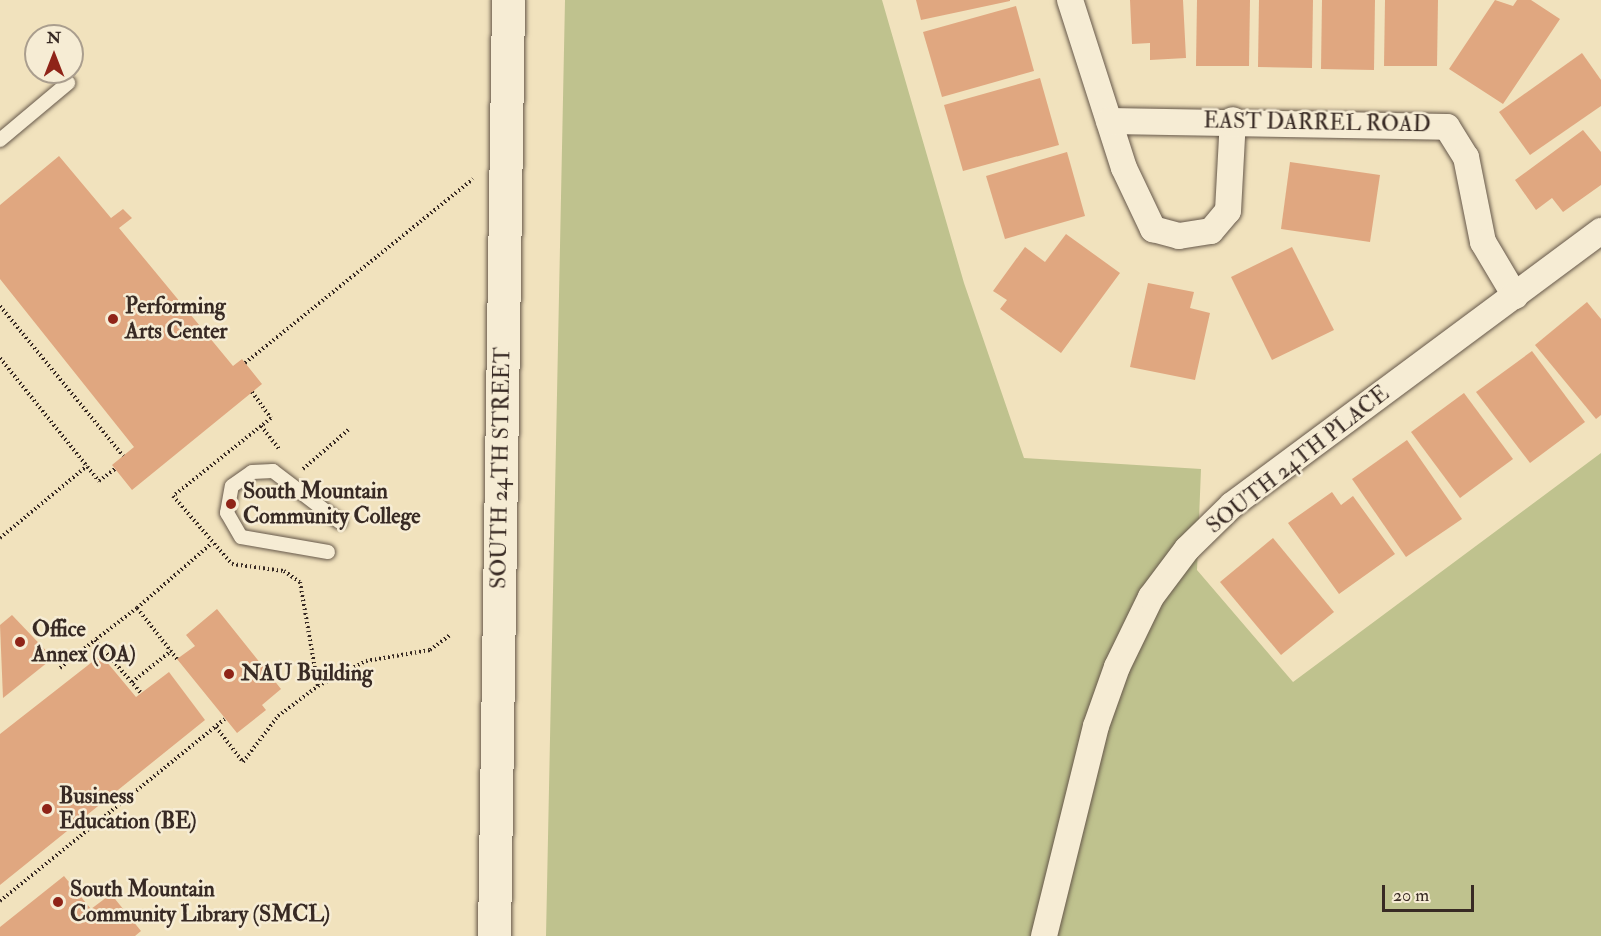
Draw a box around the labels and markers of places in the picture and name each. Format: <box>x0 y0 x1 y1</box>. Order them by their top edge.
place label: Performing Arts Center <box>125 293 228 344</box>
marker: Performing Arts Center <box>106 312 120 326</box>
place label: South Mountain Community College <box>243 478 421 530</box>
marker: South Mountain Community College <box>224 497 238 511</box>
place label: Office Annex (OA) <box>32 616 136 668</box>
marker: Office Annex (OA) <box>13 635 27 649</box>
place label: NAU Building <box>241 661 373 687</box>
marker: NAU Building <box>222 667 236 681</box>
place label: Business Education (BE) <box>59 783 197 834</box>
marker: Business Education (BE) <box>40 802 54 816</box>
place label: South Mountain Community Library (SMCL) <box>70 876 330 927</box>
marker: South Mountain Community Library (SMCL) <box>51 895 65 909</box>

